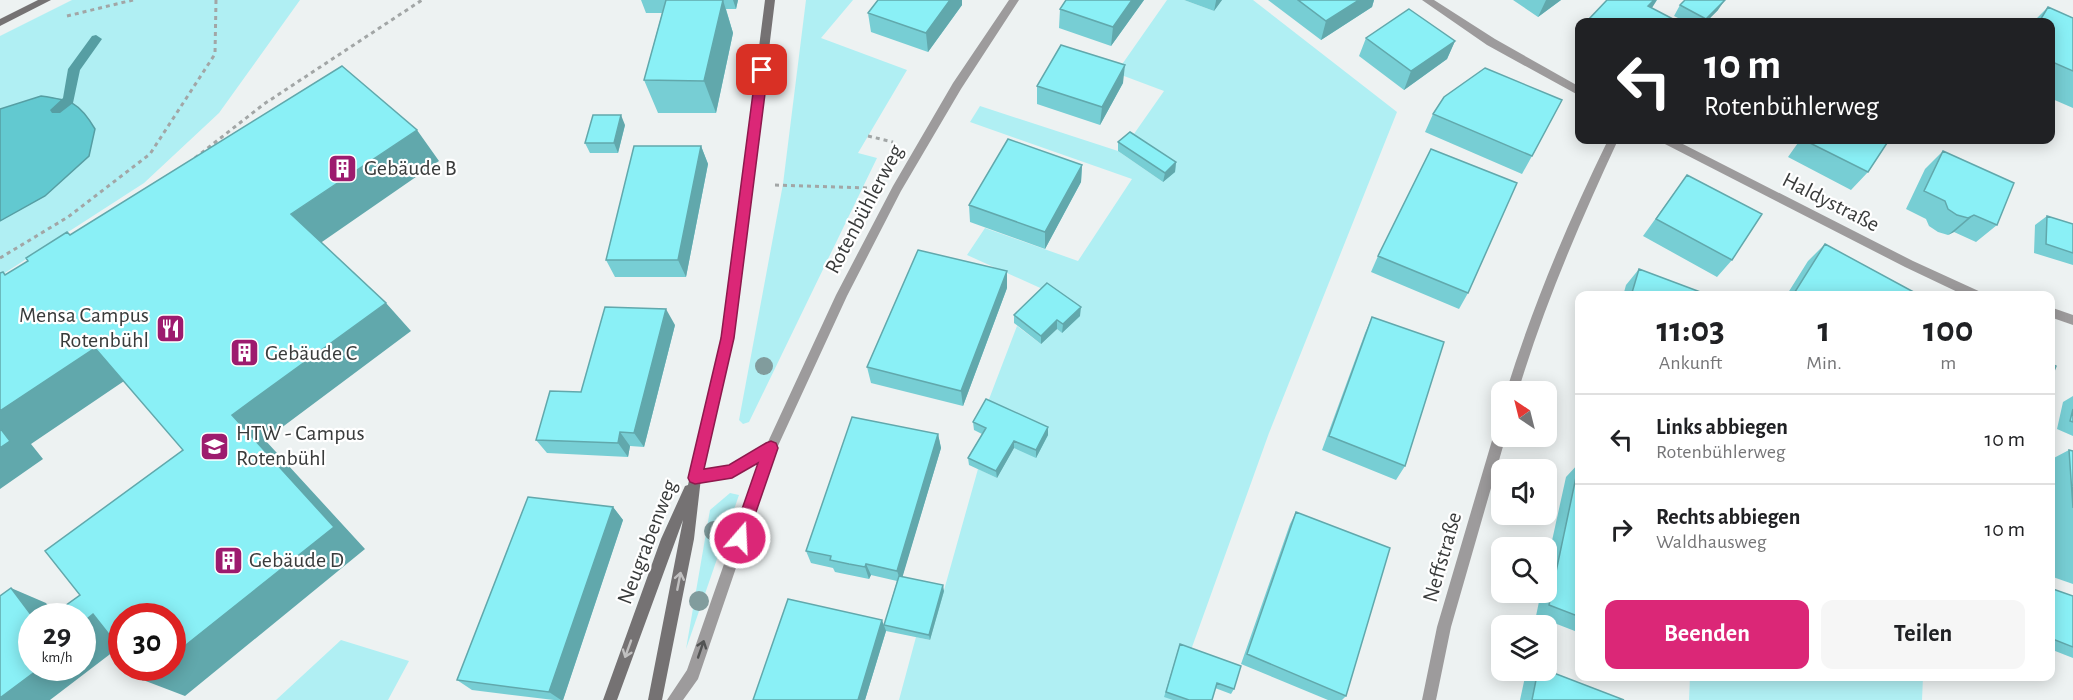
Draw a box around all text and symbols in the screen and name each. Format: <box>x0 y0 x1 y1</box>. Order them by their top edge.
icon: left <box>1605 42 1683 120</box>
pin <box>736 44 787 95</box>
text: 10 m <box>1704 44 1781 86</box>
icon: arrive <box>745 53 778 86</box>
text: Rotenbühlerweg <box>1704 93 1879 120</box>
street label: Rotenbühlerweg <box>821 141 907 277</box>
building icon: Gebäude B <box>327 152 359 184</box>
place label: Gebäude B <box>364 157 457 179</box>
street label: Haldystraße <box>1779 168 1883 236</box>
place label: Mensa Campus Rotenbühl <box>19 304 149 351</box>
restaurant icon: Mensa Campus Rotenbühl <box>154 312 186 344</box>
text: 11:03 <box>1656 312 1725 348</box>
text: 1 <box>1817 312 1830 348</box>
text: 100 <box>1923 312 1974 348</box>
building icon: Gebäude C <box>228 337 260 369</box>
place label: Gebäude C <box>265 342 357 364</box>
text: Ankunft <box>1659 353 1722 373</box>
text: Min. <box>1806 353 1842 373</box>
text: m <box>1940 353 1956 373</box>
north arrow <box>1491 381 1557 447</box>
map controls <box>1491 381 1557 681</box>
text: Links abbiegen <box>1656 416 1788 438</box>
place label: HTW - Campus Rotenbühl <box>236 422 365 469</box>
icon: left <box>1605 423 1638 456</box>
text: 10 m <box>1985 428 2025 450</box>
school or university icon: HTW - Campus Rotenbühl <box>199 430 231 462</box>
text: Rotenbühlerweg <box>1656 442 1786 462</box>
button: sound <box>1491 459 1557 525</box>
street label: Neugrabenweg <box>613 477 681 607</box>
position arrow <box>708 506 772 570</box>
text: Rechts abbiegen <box>1656 506 1800 528</box>
street label: Neffstraße <box>1419 509 1465 605</box>
icon: right <box>1605 513 1638 546</box>
text: 10 m <box>1985 518 2025 540</box>
text: Waldhausweg <box>1656 532 1767 552</box>
button: search <box>1491 537 1557 603</box>
building icon: Gebäude D <box>212 544 244 576</box>
place label: Gebäude D <box>249 549 344 571</box>
one-way arrow <box>674 572 685 591</box>
button: Beenden <box>1605 600 1809 669</box>
button: Teilen <box>1821 600 2025 669</box>
speed limit sign: 30 <box>108 603 186 681</box>
button: layers <box>1491 615 1557 681</box>
text: 29 <box>43 620 71 650</box>
one-way arrow <box>622 640 633 658</box>
one-way arrow <box>697 640 708 659</box>
text: km/h <box>42 650 72 665</box>

